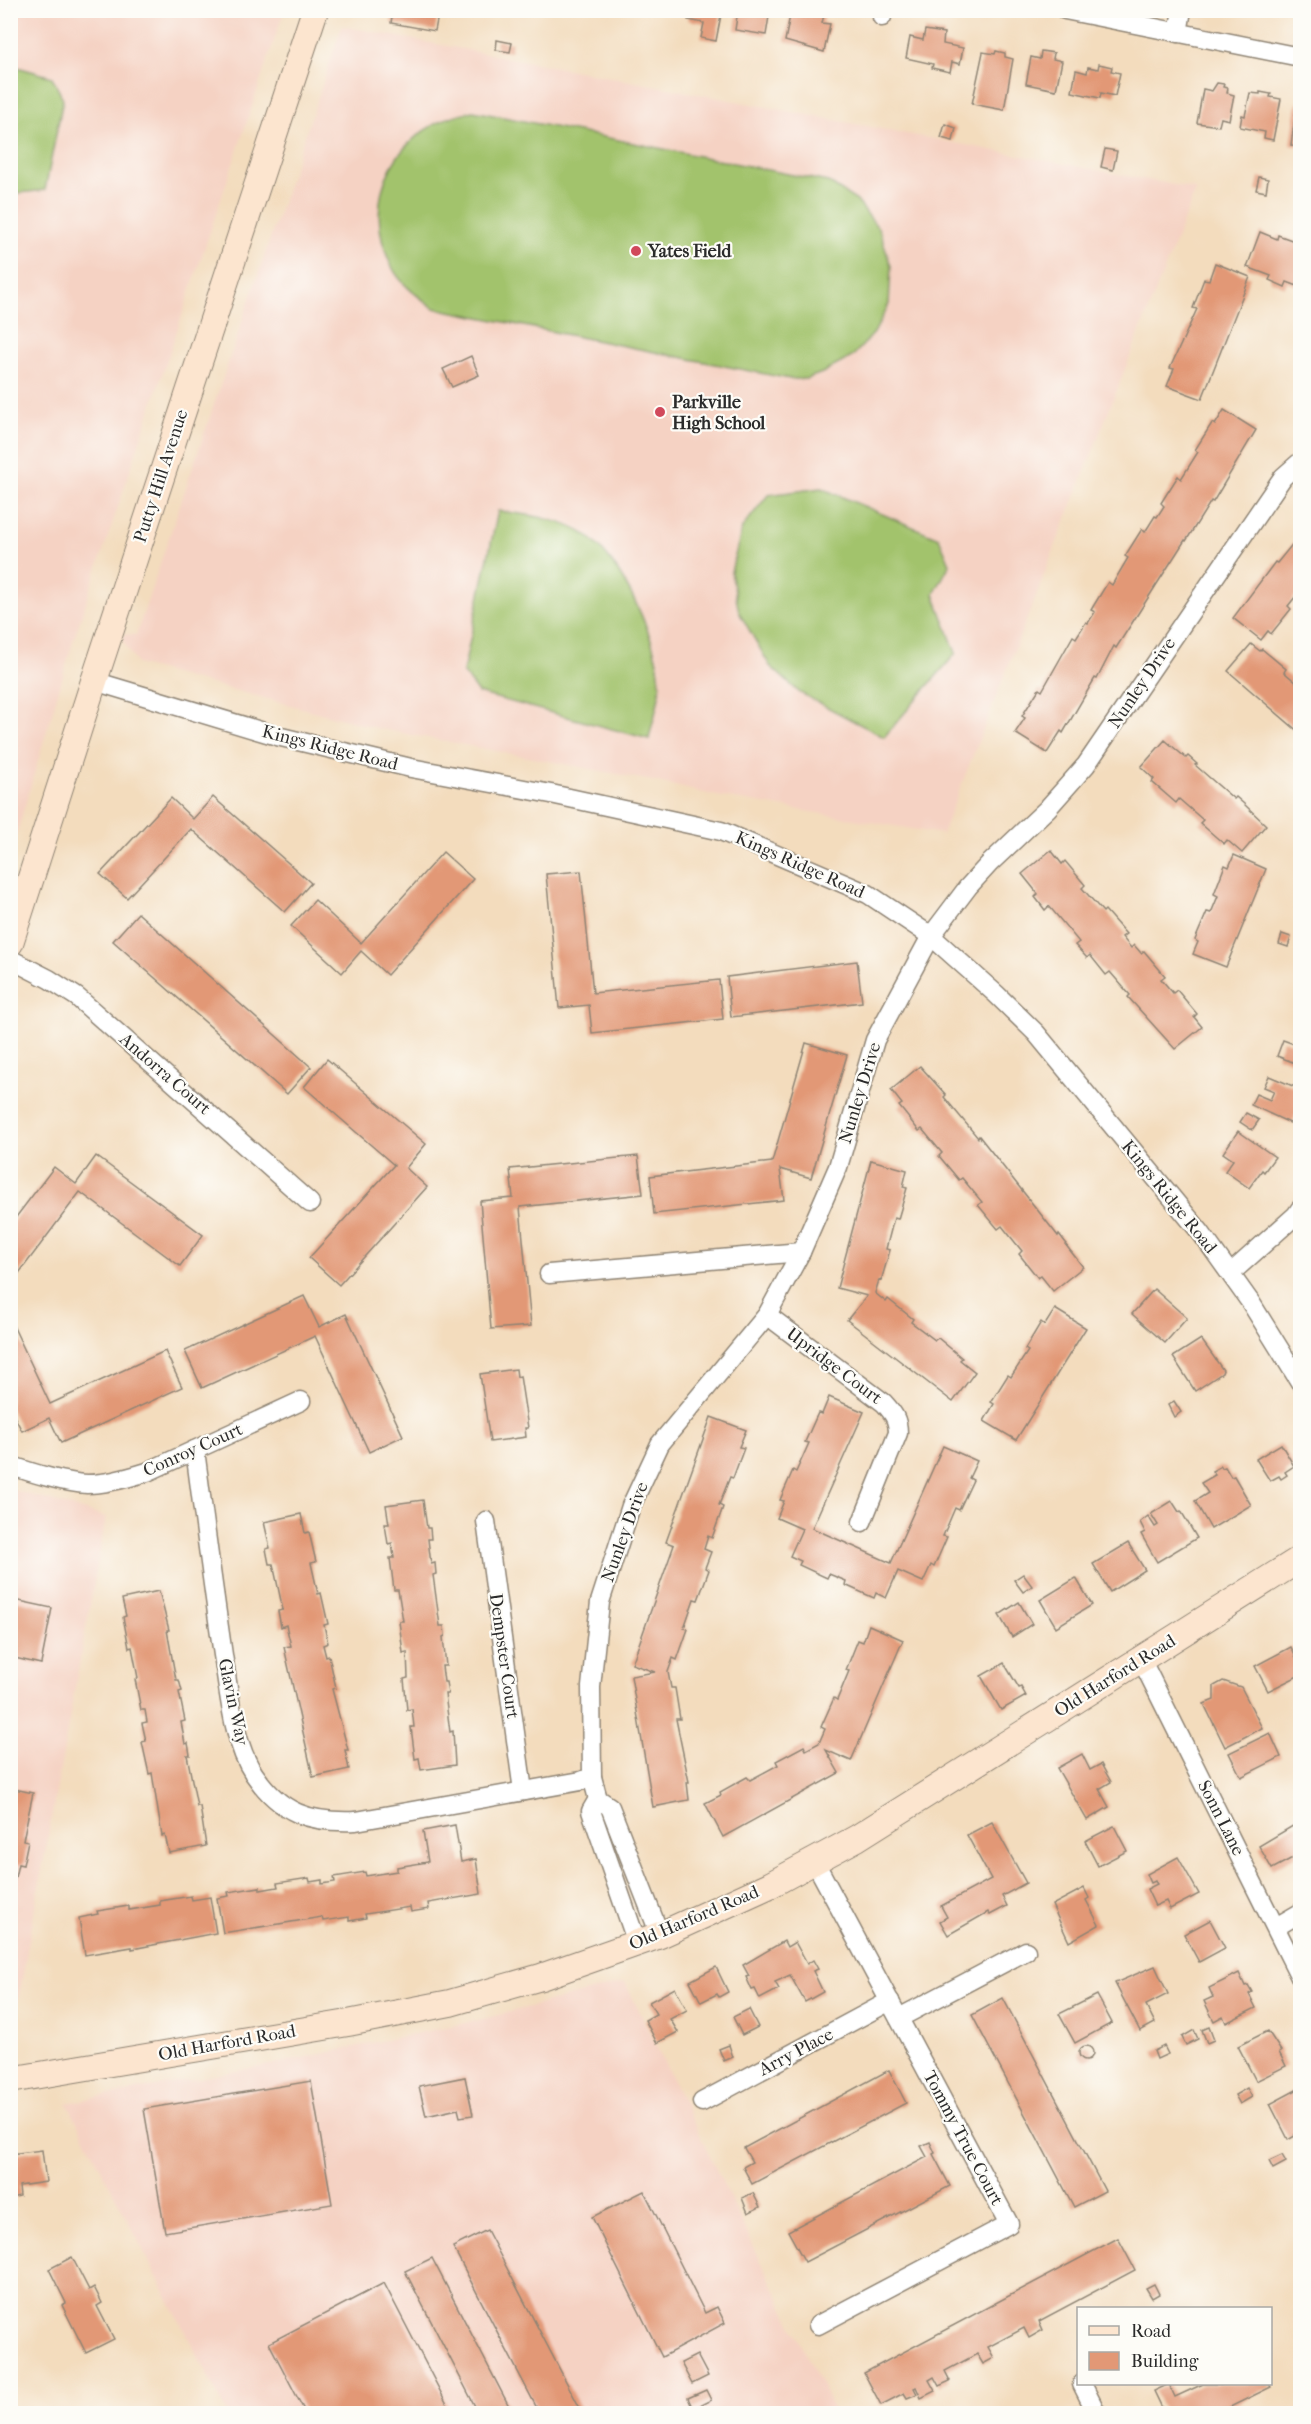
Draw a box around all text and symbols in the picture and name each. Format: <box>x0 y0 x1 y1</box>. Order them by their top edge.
place label: Yates Field <box>647 241 732 262</box>
marker: Yates Field <box>629 244 643 258</box>
place label: Parkville High School <box>672 392 766 434</box>
marker: Parkville High School <box>653 405 667 419</box>
street label: Putty Hill Avenue <box>130 407 192 545</box>
street label: Nunley Drive <box>1104 634 1180 732</box>
street label: Kings Ridge Road <box>260 721 400 775</box>
street label: Kings Ridge Road <box>732 827 868 903</box>
street label: Andorra Court <box>114 1028 215 1120</box>
street label: Nunley Drive <box>835 1040 885 1146</box>
street label: Kings Ridge Road <box>1117 1136 1221 1258</box>
street label: Upridge Court <box>782 1323 886 1409</box>
street label: Conroy Court <box>140 1418 246 1481</box>
street label: Nunley Drive <box>597 1479 653 1585</box>
street label: Dempster Court <box>485 1592 523 1721</box>
street label: Old Harford Road <box>1051 1630 1180 1722</box>
street label: Glavin Way <box>214 1657 253 1749</box>
street label: Sonn Lane <box>1193 1777 1249 1859</box>
street label: Old Harford Road <box>626 1881 762 1955</box>
street label: Old Harford Road <box>157 2021 297 2065</box>
street label: Arry Place <box>754 2024 837 2081</box>
street label: Tommy True Court <box>919 2067 1008 2209</box>
legend <box>1077 2307 1272 2385</box>
text: Road <box>1131 2321 1171 2342</box>
text: Building <box>1131 2351 1199 2372</box>

